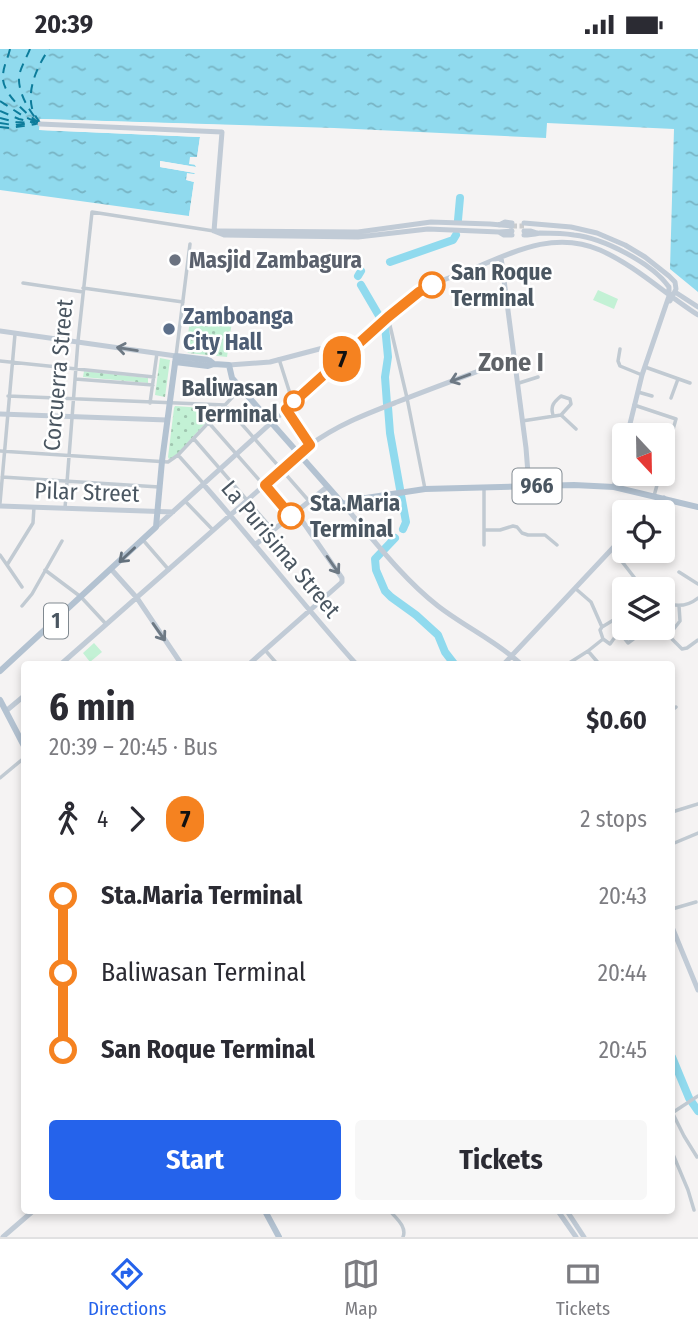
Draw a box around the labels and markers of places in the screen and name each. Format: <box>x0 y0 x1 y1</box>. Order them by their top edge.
place label: Masjid Zambagura <box>189 246 362 274</box>
marker: Masjid Zambagura <box>167 252 183 268</box>
place label: San Roque Terminal <box>451 258 553 312</box>
marker: San Roque Terminal <box>419 272 445 298</box>
place label: Zamboanga City Hall <box>183 302 293 356</box>
marker: Zamboanga City Hall <box>161 321 177 337</box>
place label: Baliwasan Terminal <box>182 374 279 428</box>
marker: Baliwasan Terminal <box>284 391 304 411</box>
place label: Sta.Maria Terminal <box>310 489 400 543</box>
marker: Sta.Maria Terminal <box>278 503 304 529</box>

